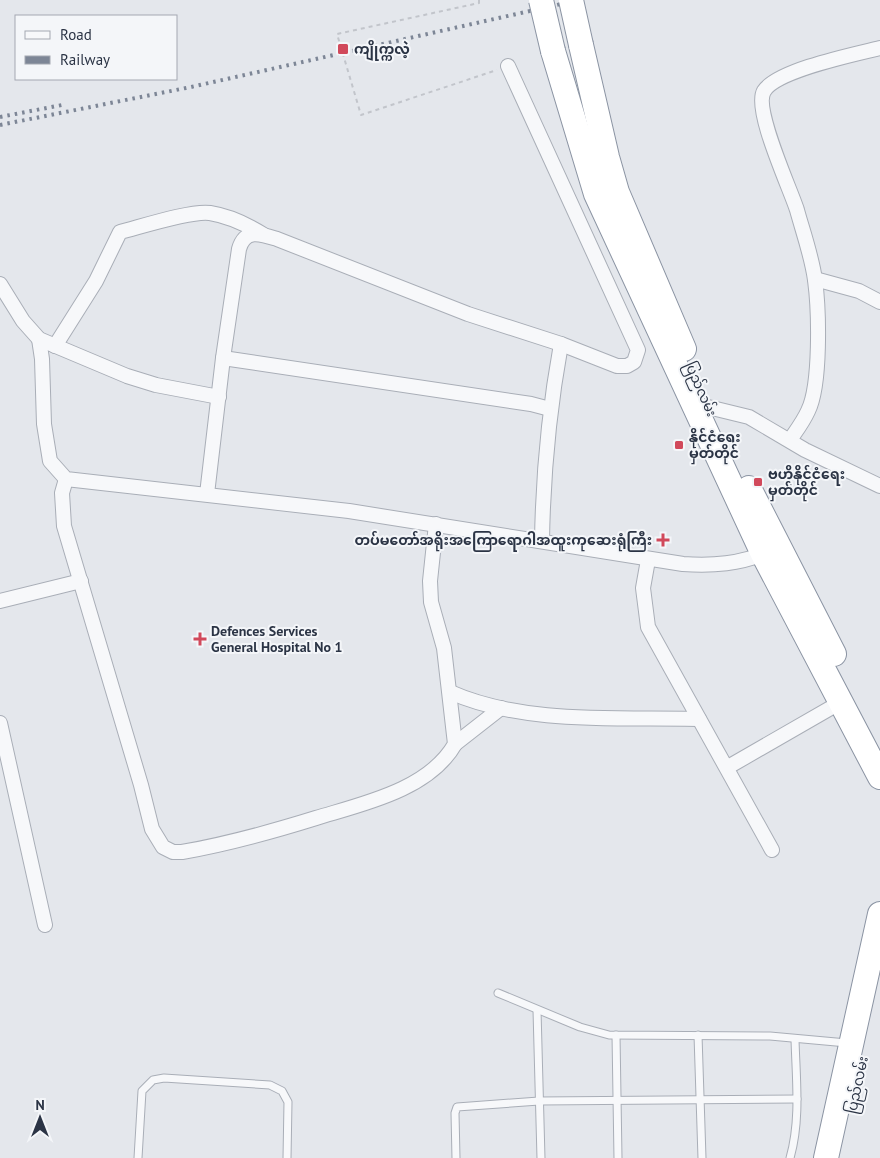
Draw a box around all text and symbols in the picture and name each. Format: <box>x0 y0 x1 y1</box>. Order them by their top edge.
legend <box>15 15 178 80</box>
text: Road <box>60 25 92 44</box>
place label: ကျိုက္ကလဲ့ <box>354 39 410 61</box>
marker: ကျိုက္ကလဲ့ <box>336 42 350 56</box>
text: Railway <box>60 50 110 69</box>
street label: ပြည်လမ်း <box>678 358 722 421</box>
place label: နိုင်ငံရေး မှတ်တိုင် <box>689 427 741 465</box>
marker: နိုင်ငံရေး မှတ်တိုင် <box>673 439 685 451</box>
place label: ဗဟိုနိုင်ငံရေး မှတ်တိုင် <box>768 464 845 502</box>
marker: ဗဟိုနိုင်ငံရေး မှတ်တိုင် <box>752 476 764 488</box>
place label: တပ်မတော်အရိုးအကြောရောဂါအထူးကုဆေးရုံကြီး <box>354 530 652 552</box>
marker: တပ်မတော်အရိုးအကြောရောဂါအထူးကုဆေးရုံကြီး <box>656 533 670 547</box>
place label: Defences Services General Hospital No 1 <box>211 622 342 656</box>
marker: Defences Services General Hospital No 1 <box>193 632 207 646</box>
street label: ပြည်လမ်း <box>841 1054 875 1116</box>
north arrow <box>15 1093 65 1143</box>
text: N <box>35 1096 45 1114</box>

